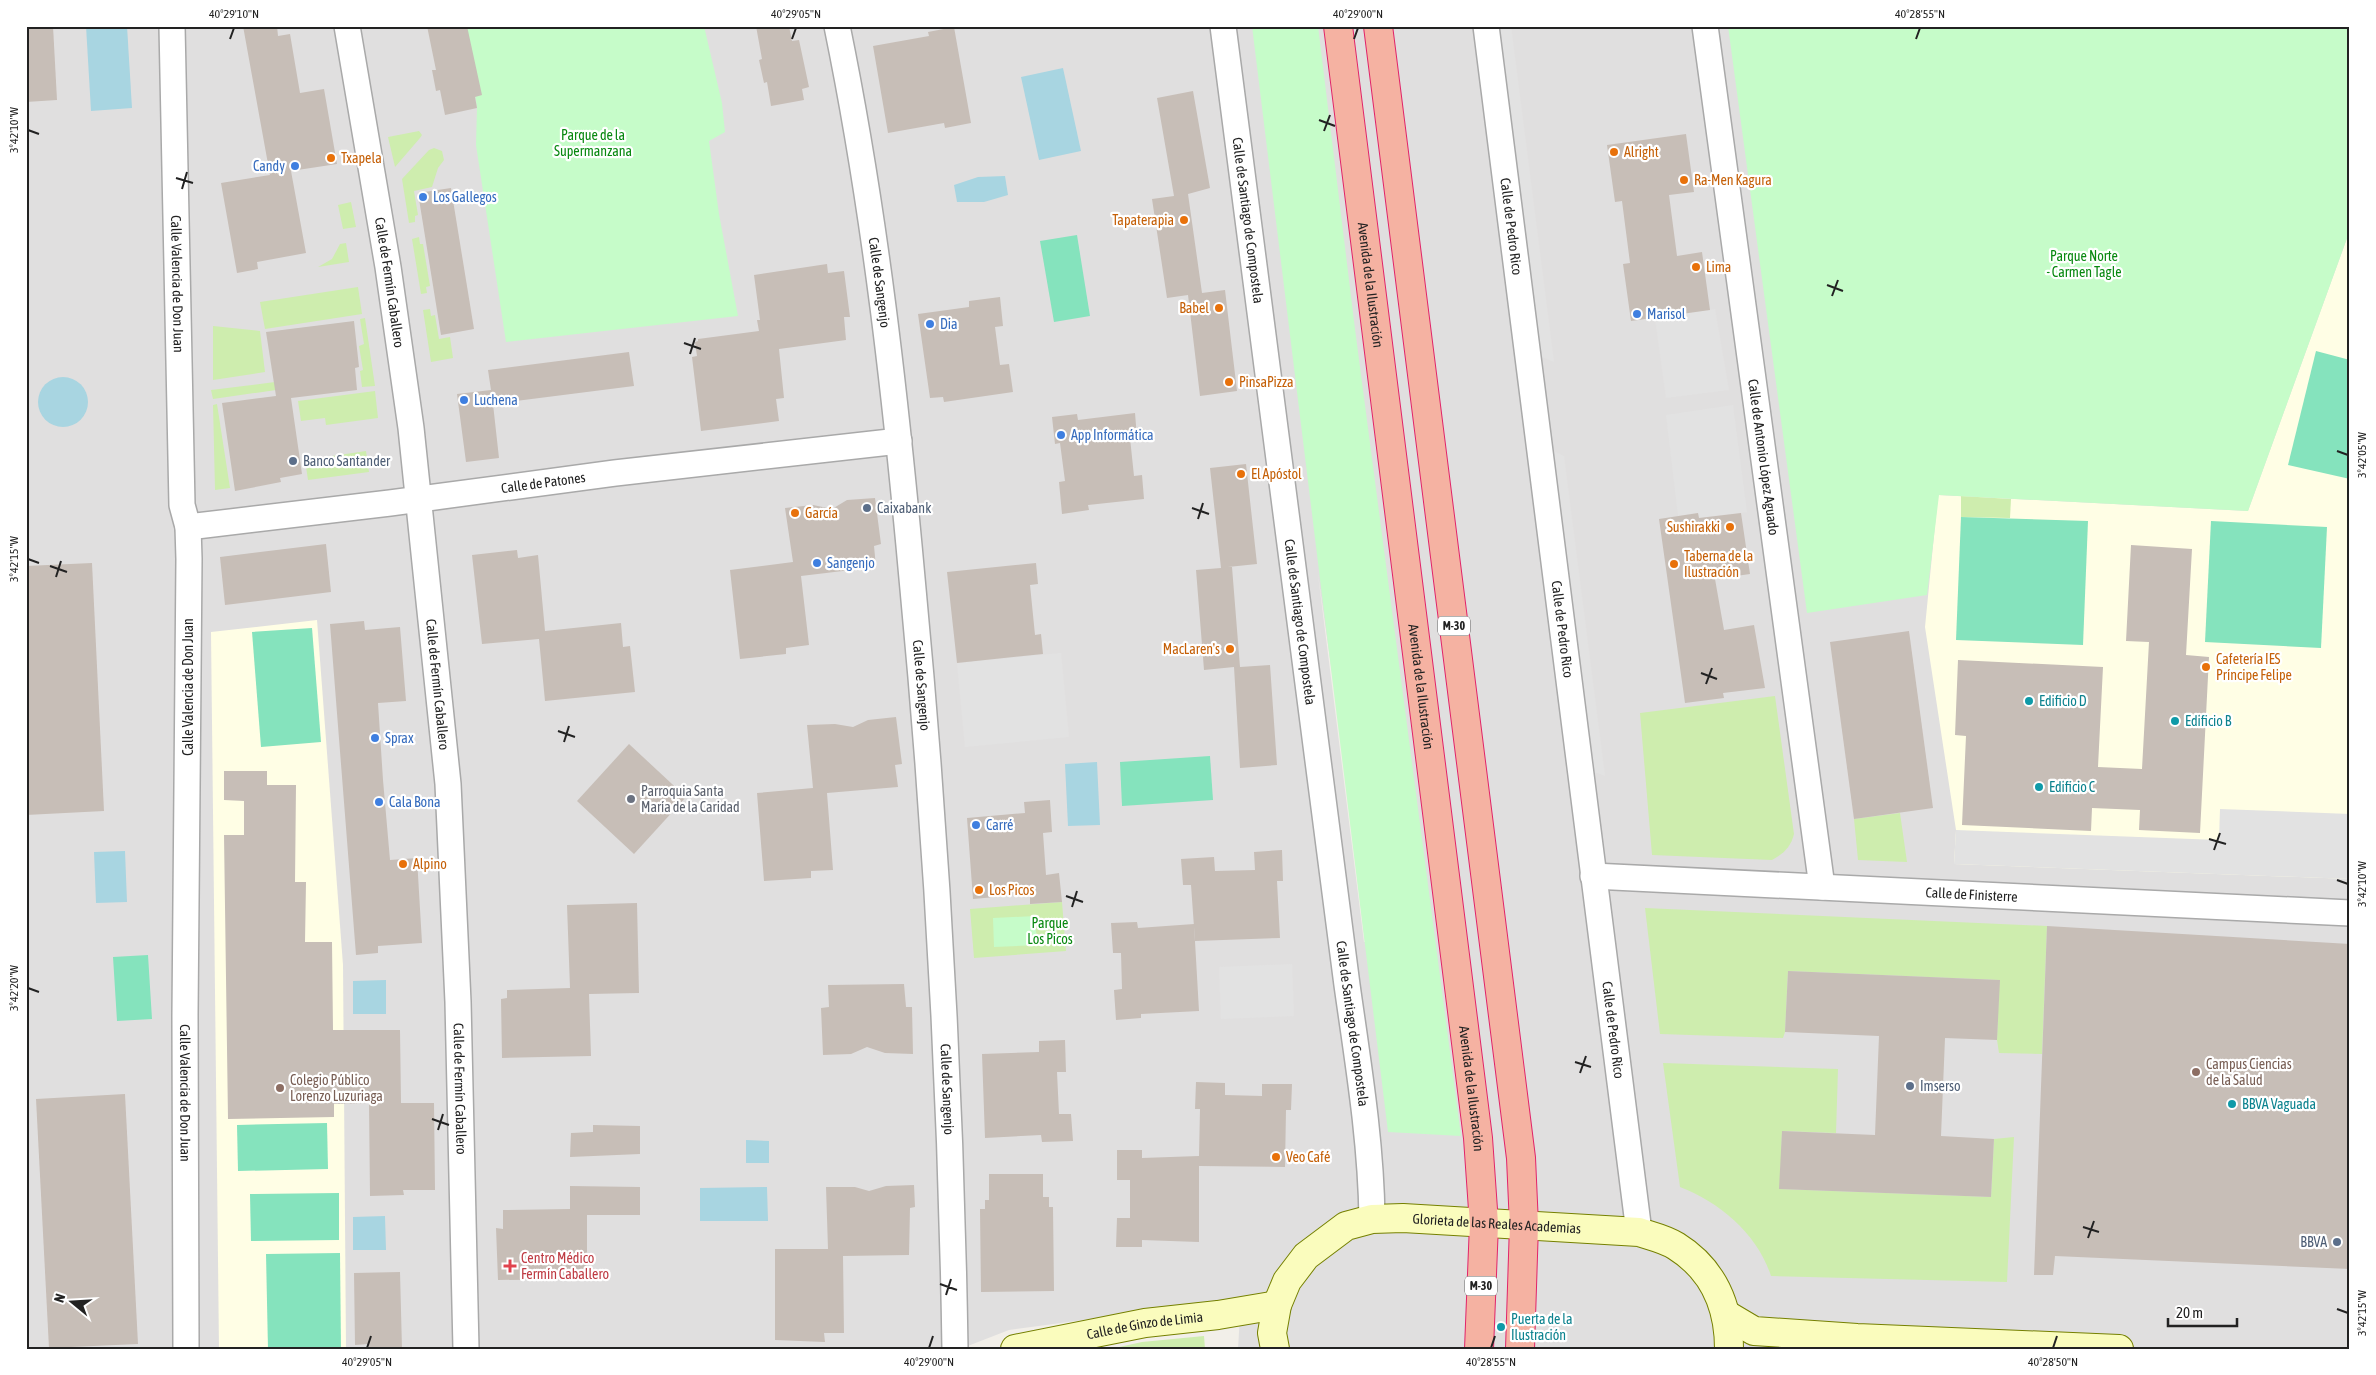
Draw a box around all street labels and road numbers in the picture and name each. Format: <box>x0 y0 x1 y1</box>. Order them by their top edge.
street label: Calle de Santiago de Compostela <box>1229 136 1267 304</box>
street label: Calle de Pedro Rico <box>1497 177 1526 276</box>
street label: Calle Valencia de Don Juan <box>168 215 187 353</box>
street label: Calle de Fermín Caballero <box>372 216 407 349</box>
street label: Avenida de la Ilustración <box>1355 221 1386 349</box>
street label: Calle de Sangenjo <box>866 236 894 329</box>
street label: Calle de Antonio López Aguado <box>1745 378 1782 536</box>
street label: Calle de Patones <box>500 469 586 496</box>
street label: Calle de Santiago de Compostela <box>1281 538 1319 706</box>
street label: Calle de Pedro Rico <box>1548 580 1577 679</box>
road number: M-30 <box>1438 616 1470 636</box>
street label: Calle Valencia de Don Juan <box>180 618 196 756</box>
street label: Calle de Fermín Caballero <box>423 618 452 751</box>
street label: Avenida de la Ilustración <box>1405 623 1437 750</box>
street label: Calle de Sangenjo <box>910 639 933 731</box>
street label: Calle de Finisterre <box>1925 884 2018 905</box>
street label: Calle de Santiago de Compostela <box>1333 940 1372 1107</box>
street label: Calle de Pedro Rico <box>1599 980 1627 1079</box>
street label: Calle de Fermín Caballero <box>450 1023 470 1155</box>
street label: Calle Valencia de Don Juan <box>177 1024 193 1162</box>
street label: Avenida de la Ilustración <box>1456 1025 1487 1152</box>
street label: Calle de Sangenjo <box>937 1043 957 1135</box>
street label: Glorieta de las Reales Academias <box>1412 1211 1582 1237</box>
road number: M-30 <box>1465 1276 1497 1295</box>
street label: Calle de Ginzo de Limia <box>1085 1309 1204 1342</box>

